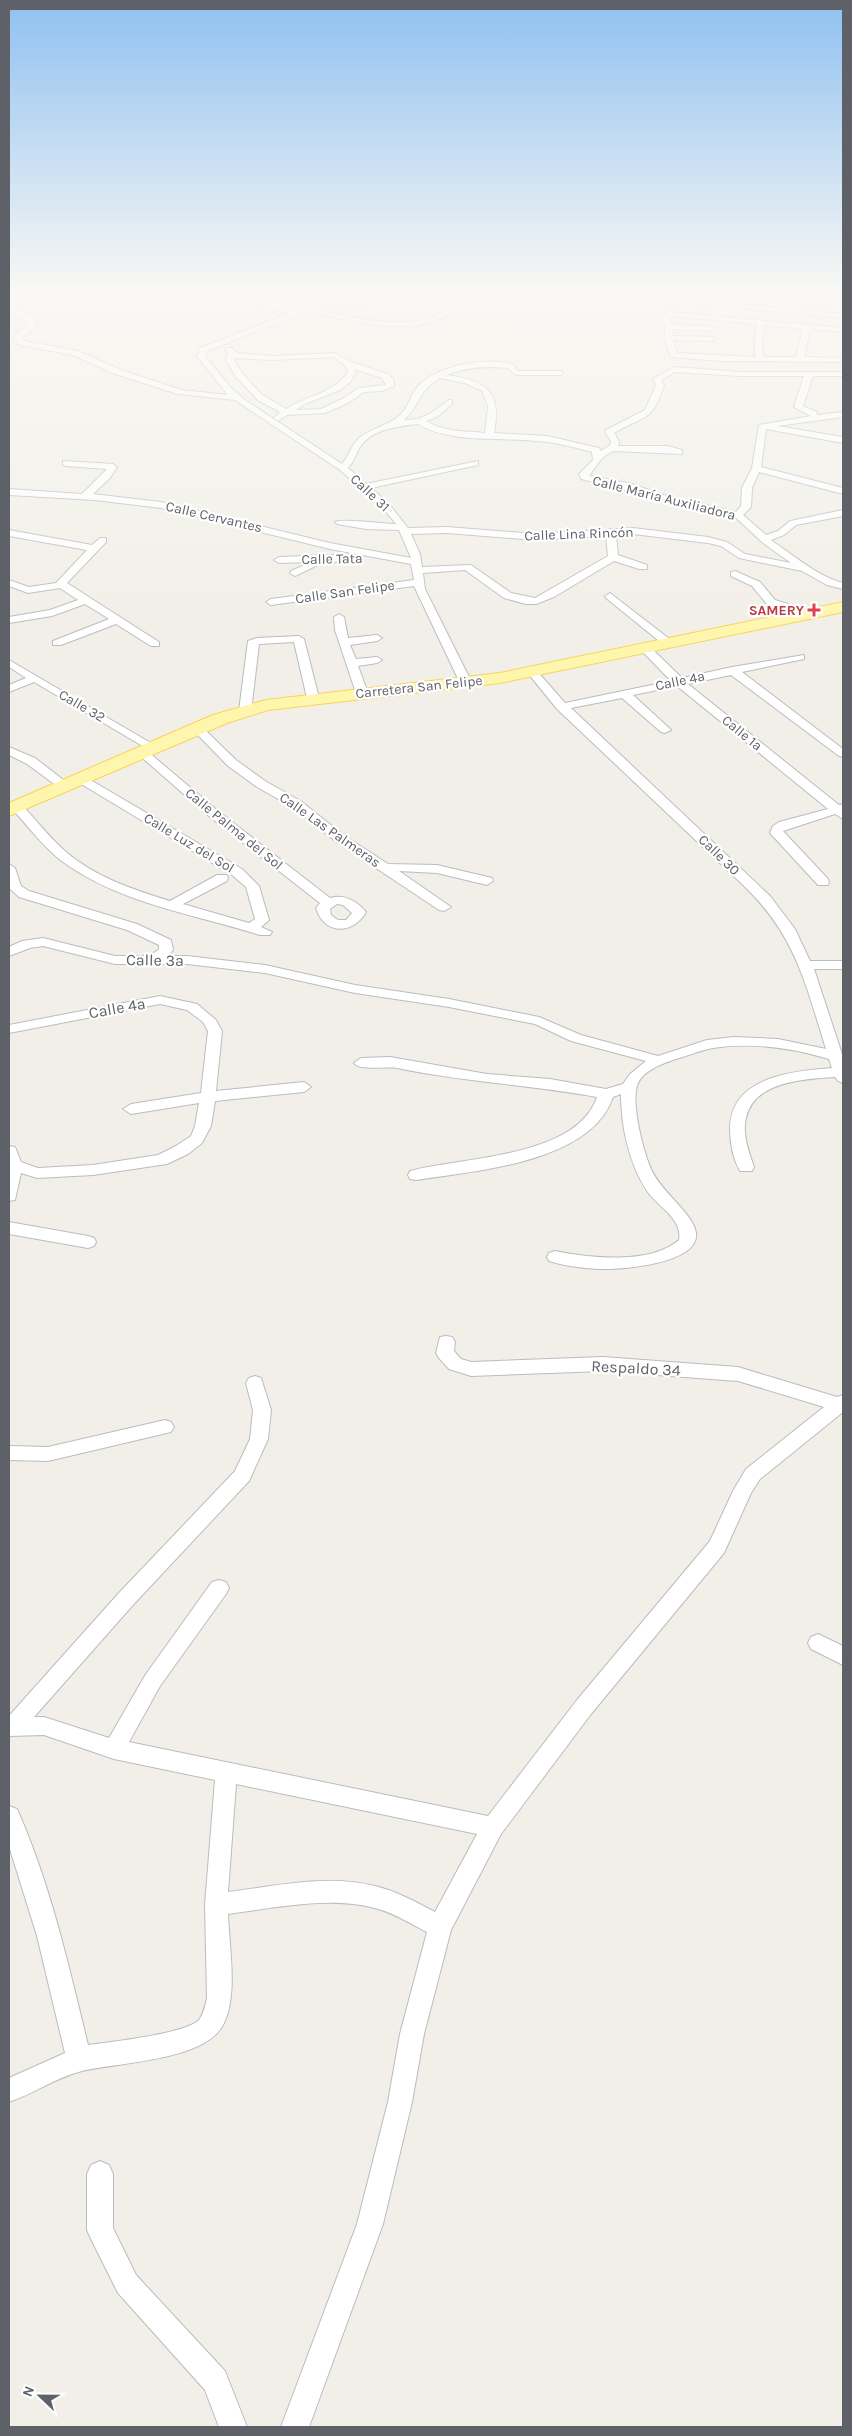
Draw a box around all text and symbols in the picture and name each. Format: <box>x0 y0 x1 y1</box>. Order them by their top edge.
street label: Calle 31 <box>347 471 393 515</box>
street label: Calle María Auxiliadora <box>591 472 737 524</box>
street label: Calle Cervantes <box>164 498 264 536</box>
street label: Calle Lina Rincón <box>524 524 634 544</box>
street label: Calle Tata <box>301 550 363 568</box>
street label: Calle San Felipe <box>294 577 396 607</box>
place label: SAMERY <box>749 602 805 619</box>
marker: SAMERY <box>808 604 820 616</box>
street label: Calle 4a <box>654 667 706 695</box>
street label: Carretera San Felipe <box>355 672 483 702</box>
street label: Calle 32 <box>56 686 108 726</box>
street label: Calle 1a <box>718 712 766 754</box>
street label: Calle Palma del Sol <box>182 784 286 874</box>
street label: Calle Las Palmeras <box>276 789 384 871</box>
street label: Calle Luz del Sol <box>141 809 237 877</box>
street label: Calle 30 <box>695 831 743 879</box>
street label: Calle 3a <box>126 950 184 970</box>
street label: Calle 4a <box>87 994 147 1022</box>
street label: Respaldo 34 <box>591 1356 681 1380</box>
north arrow <box>15 2371 65 2421</box>
text: N <box>19 2383 38 2399</box>

